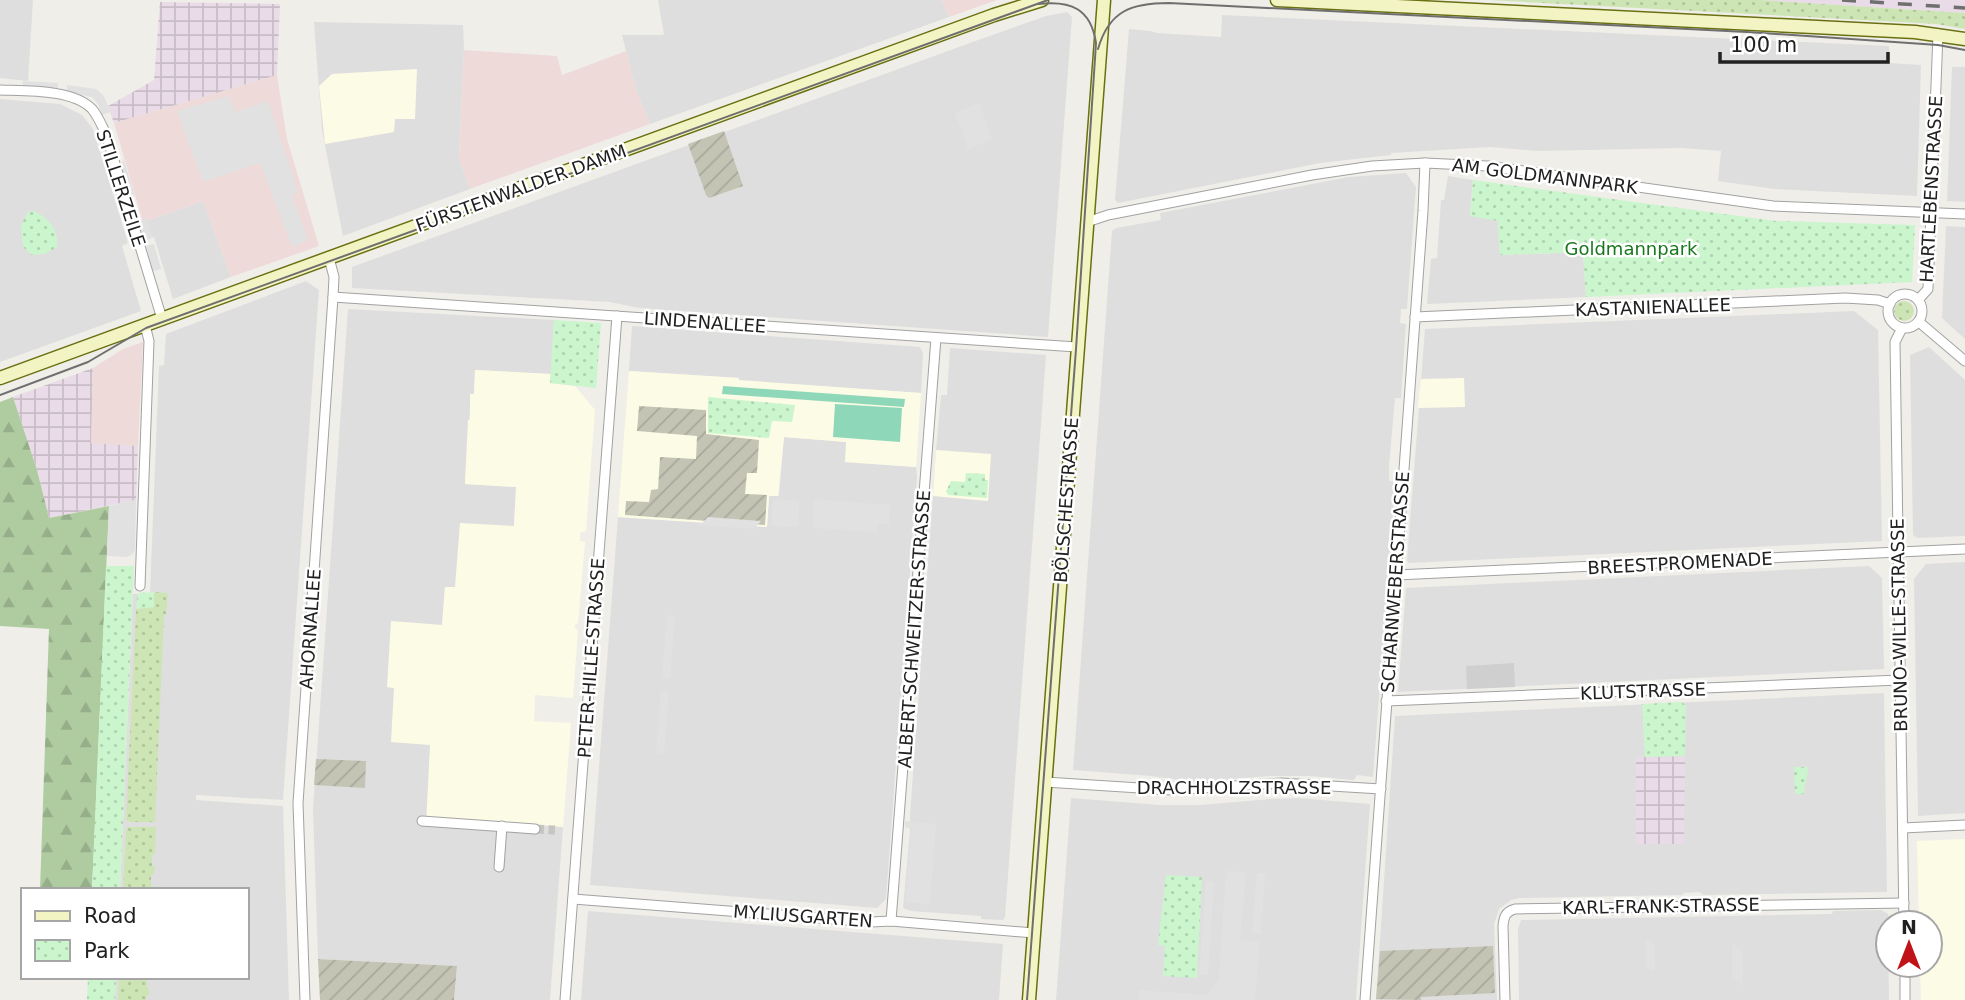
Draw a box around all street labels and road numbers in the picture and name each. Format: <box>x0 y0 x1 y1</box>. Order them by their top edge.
street label: HARTLEBENSTRASSE <box>1916 95 1946 283</box>
street label: STILLERZEILE <box>92 127 150 249</box>
street label: FÜRSTENWALDER DAMM <box>413 140 629 236</box>
street label: AM GOLDMANNPARK <box>1451 154 1640 198</box>
street label: KASTANIENALLEE <box>1575 294 1731 320</box>
street label: LINDENALLEE <box>643 307 767 337</box>
street label: BÖLSCHESTRASSE <box>1050 417 1082 583</box>
street label: SCHARNWEBERSTRASSE <box>1377 471 1413 693</box>
street label: ALBERT-SCHWEITZER-STRASSE <box>894 489 934 769</box>
street label: BRUNO-WILLE-STRASSE <box>1887 518 1911 732</box>
street label: BREESTPROMENADE <box>1587 548 1773 578</box>
street label: PETER-HILLE-STRASSE <box>574 557 608 759</box>
street label: AHORNALLEE <box>295 568 325 690</box>
street label: KLUTSTRASSE <box>1580 678 1706 704</box>
street label: DRACHHOLZSTRASSE <box>1137 777 1331 798</box>
street label: KARL-FRANK-STRASSE <box>1562 894 1760 918</box>
street label: MYLIUSGARTEN <box>733 901 873 931</box>

